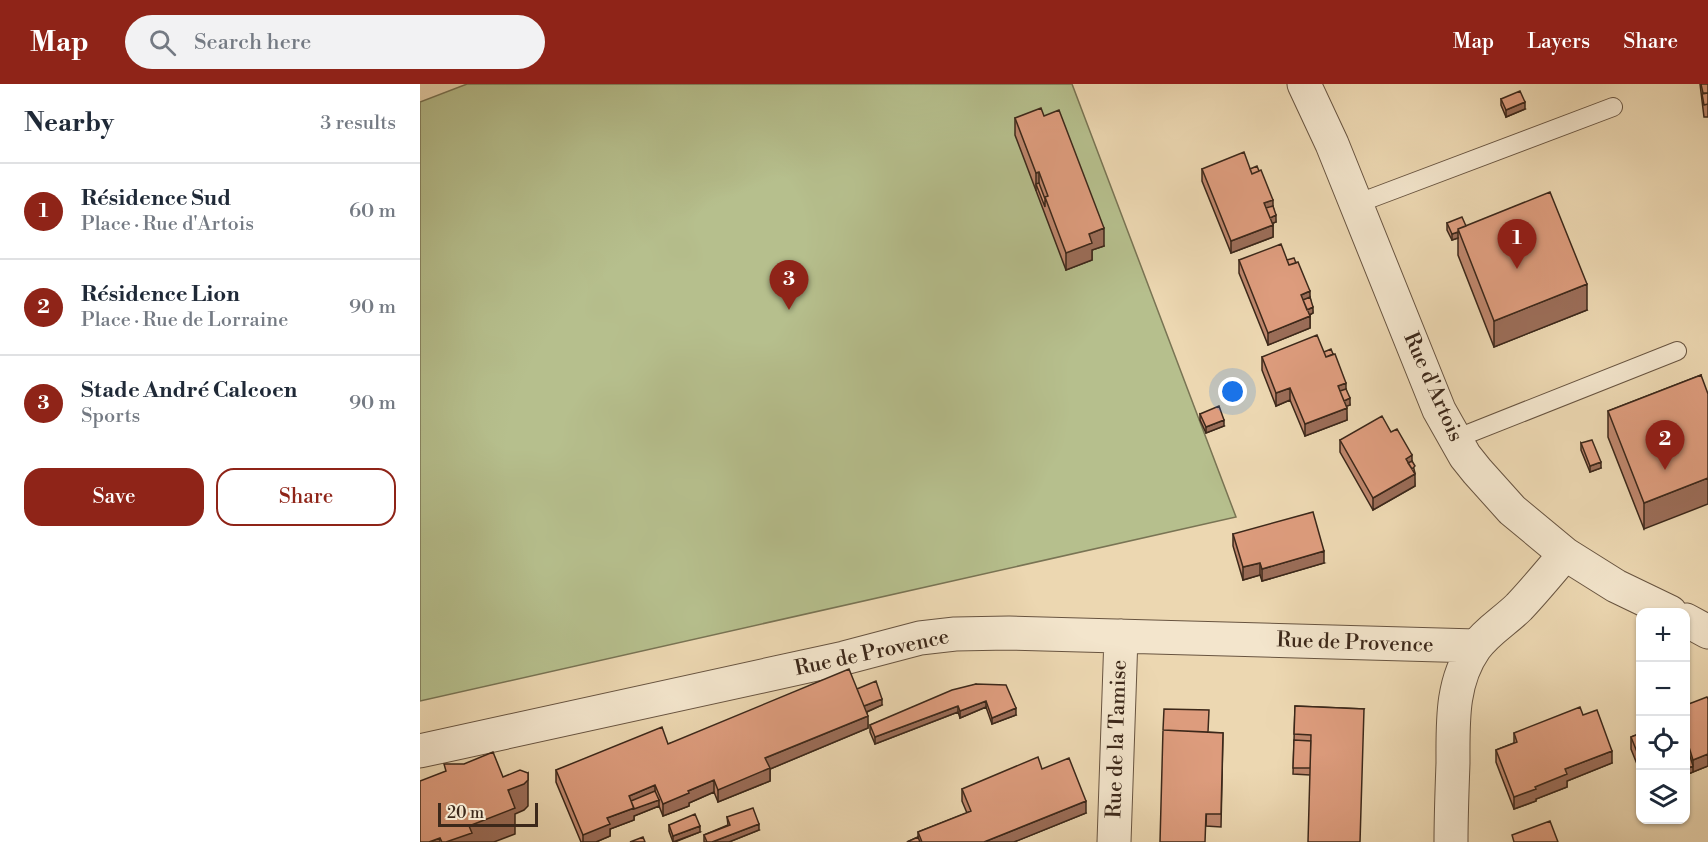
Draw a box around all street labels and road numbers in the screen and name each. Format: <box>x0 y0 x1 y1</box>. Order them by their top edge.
street label: Rue d'Artois <box>1397 328 1469 446</box>
street label: Rue de Provence <box>792 624 952 682</box>
street label: Rue de Provence <box>1276 627 1434 659</box>
street label: Rue de la Tamise <box>1101 659 1133 819</box>

